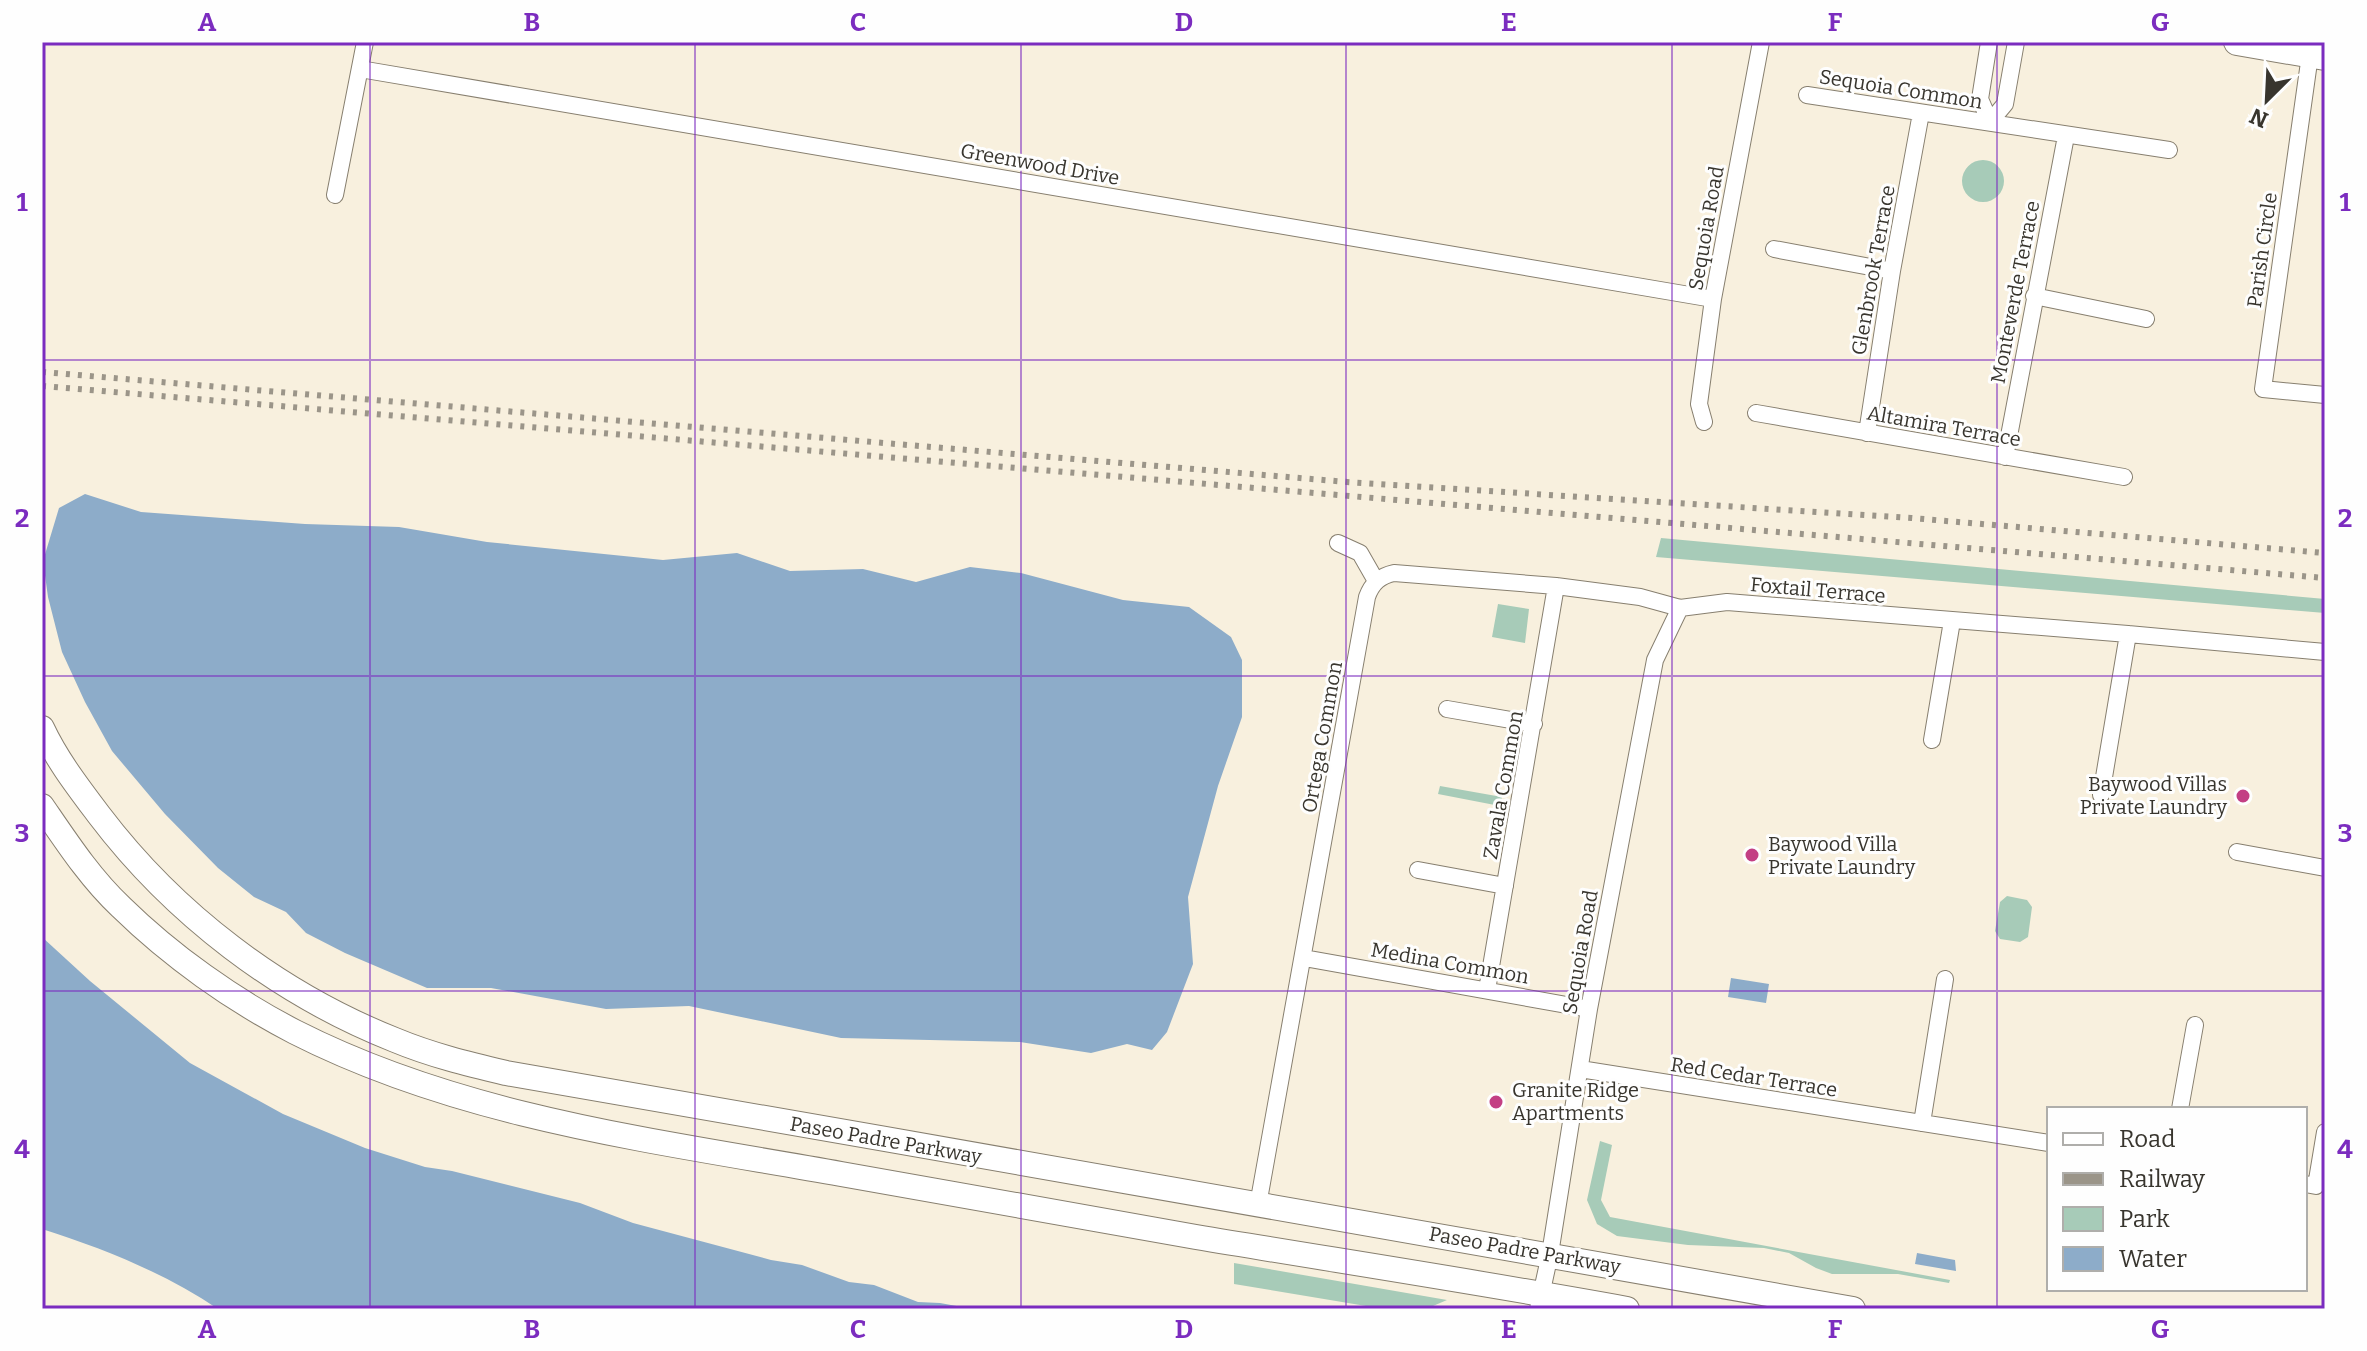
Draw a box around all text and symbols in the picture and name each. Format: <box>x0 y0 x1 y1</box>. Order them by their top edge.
text: A <box>198 7 217 38</box>
text: B <box>524 7 540 38</box>
text: C <box>850 7 866 38</box>
text: D <box>1175 7 1193 38</box>
text: E <box>1501 7 1517 38</box>
text: F <box>1828 7 1843 38</box>
text: G <box>2151 7 2170 38</box>
north arrow <box>2227 60 2307 140</box>
street label: Sequoia Common <box>1818 64 1985 114</box>
text: N <box>2246 102 2272 134</box>
street label: Greenwood Drive <box>959 138 1121 190</box>
street label: Sequoia Road <box>1683 164 1729 292</box>
street label: Glenbrook Terrace <box>1846 183 1900 357</box>
text: 1 <box>16 187 28 218</box>
text: 1 <box>2339 187 2351 218</box>
street label: Parish Circle <box>2242 191 2282 309</box>
street label: Monteverde Terrace <box>1986 199 2044 385</box>
street label: Altamira Terrace <box>1865 401 2023 451</box>
text: 2 <box>15 503 29 534</box>
text: 2 <box>2338 503 2352 534</box>
street label: Foxtail Terrace <box>1749 572 1887 608</box>
street label: Ortega Common <box>1297 659 1347 815</box>
street label: Zavala Common <box>1478 708 1528 861</box>
place label: Baywood Villas Private Laundry <box>2080 772 2227 819</box>
marker: Baywood Villas Private Laundry <box>2234 787 2252 805</box>
text: 3 <box>15 818 29 849</box>
text: 3 <box>2338 818 2352 849</box>
place label: Baywood Villa Private Laundry <box>1768 832 1916 879</box>
marker: Baywood Villa Private Laundry <box>1743 846 1761 864</box>
street label: Sequoia Road <box>1557 888 1603 1016</box>
street label: Medina Common <box>1369 937 1531 989</box>
street label: Red Cedar Terrace <box>1669 1052 1839 1102</box>
place label: Granite Ridge Apartments <box>1512 1078 1639 1125</box>
marker: Granite Ridge Apartments <box>1487 1093 1505 1111</box>
legend <box>2047 1107 2307 1291</box>
street label: Paseo Padre Parkway <box>788 1111 984 1169</box>
text: Road <box>2119 1125 2175 1153</box>
text: 4 <box>14 1134 30 1165</box>
text: 4 <box>2337 1134 2353 1165</box>
text: Railway <box>2119 1165 2205 1193</box>
text: Park <box>2119 1205 2170 1233</box>
street label: Paseo Padre Parkway <box>1427 1221 1623 1279</box>
text: Water <box>2119 1245 2187 1273</box>
text: A <box>198 1314 217 1345</box>
text: B <box>524 1314 540 1345</box>
text: C <box>850 1314 866 1345</box>
text: D <box>1175 1314 1193 1345</box>
text: E <box>1501 1314 1517 1345</box>
text: F <box>1828 1314 1843 1345</box>
text: G <box>2151 1314 2170 1345</box>

